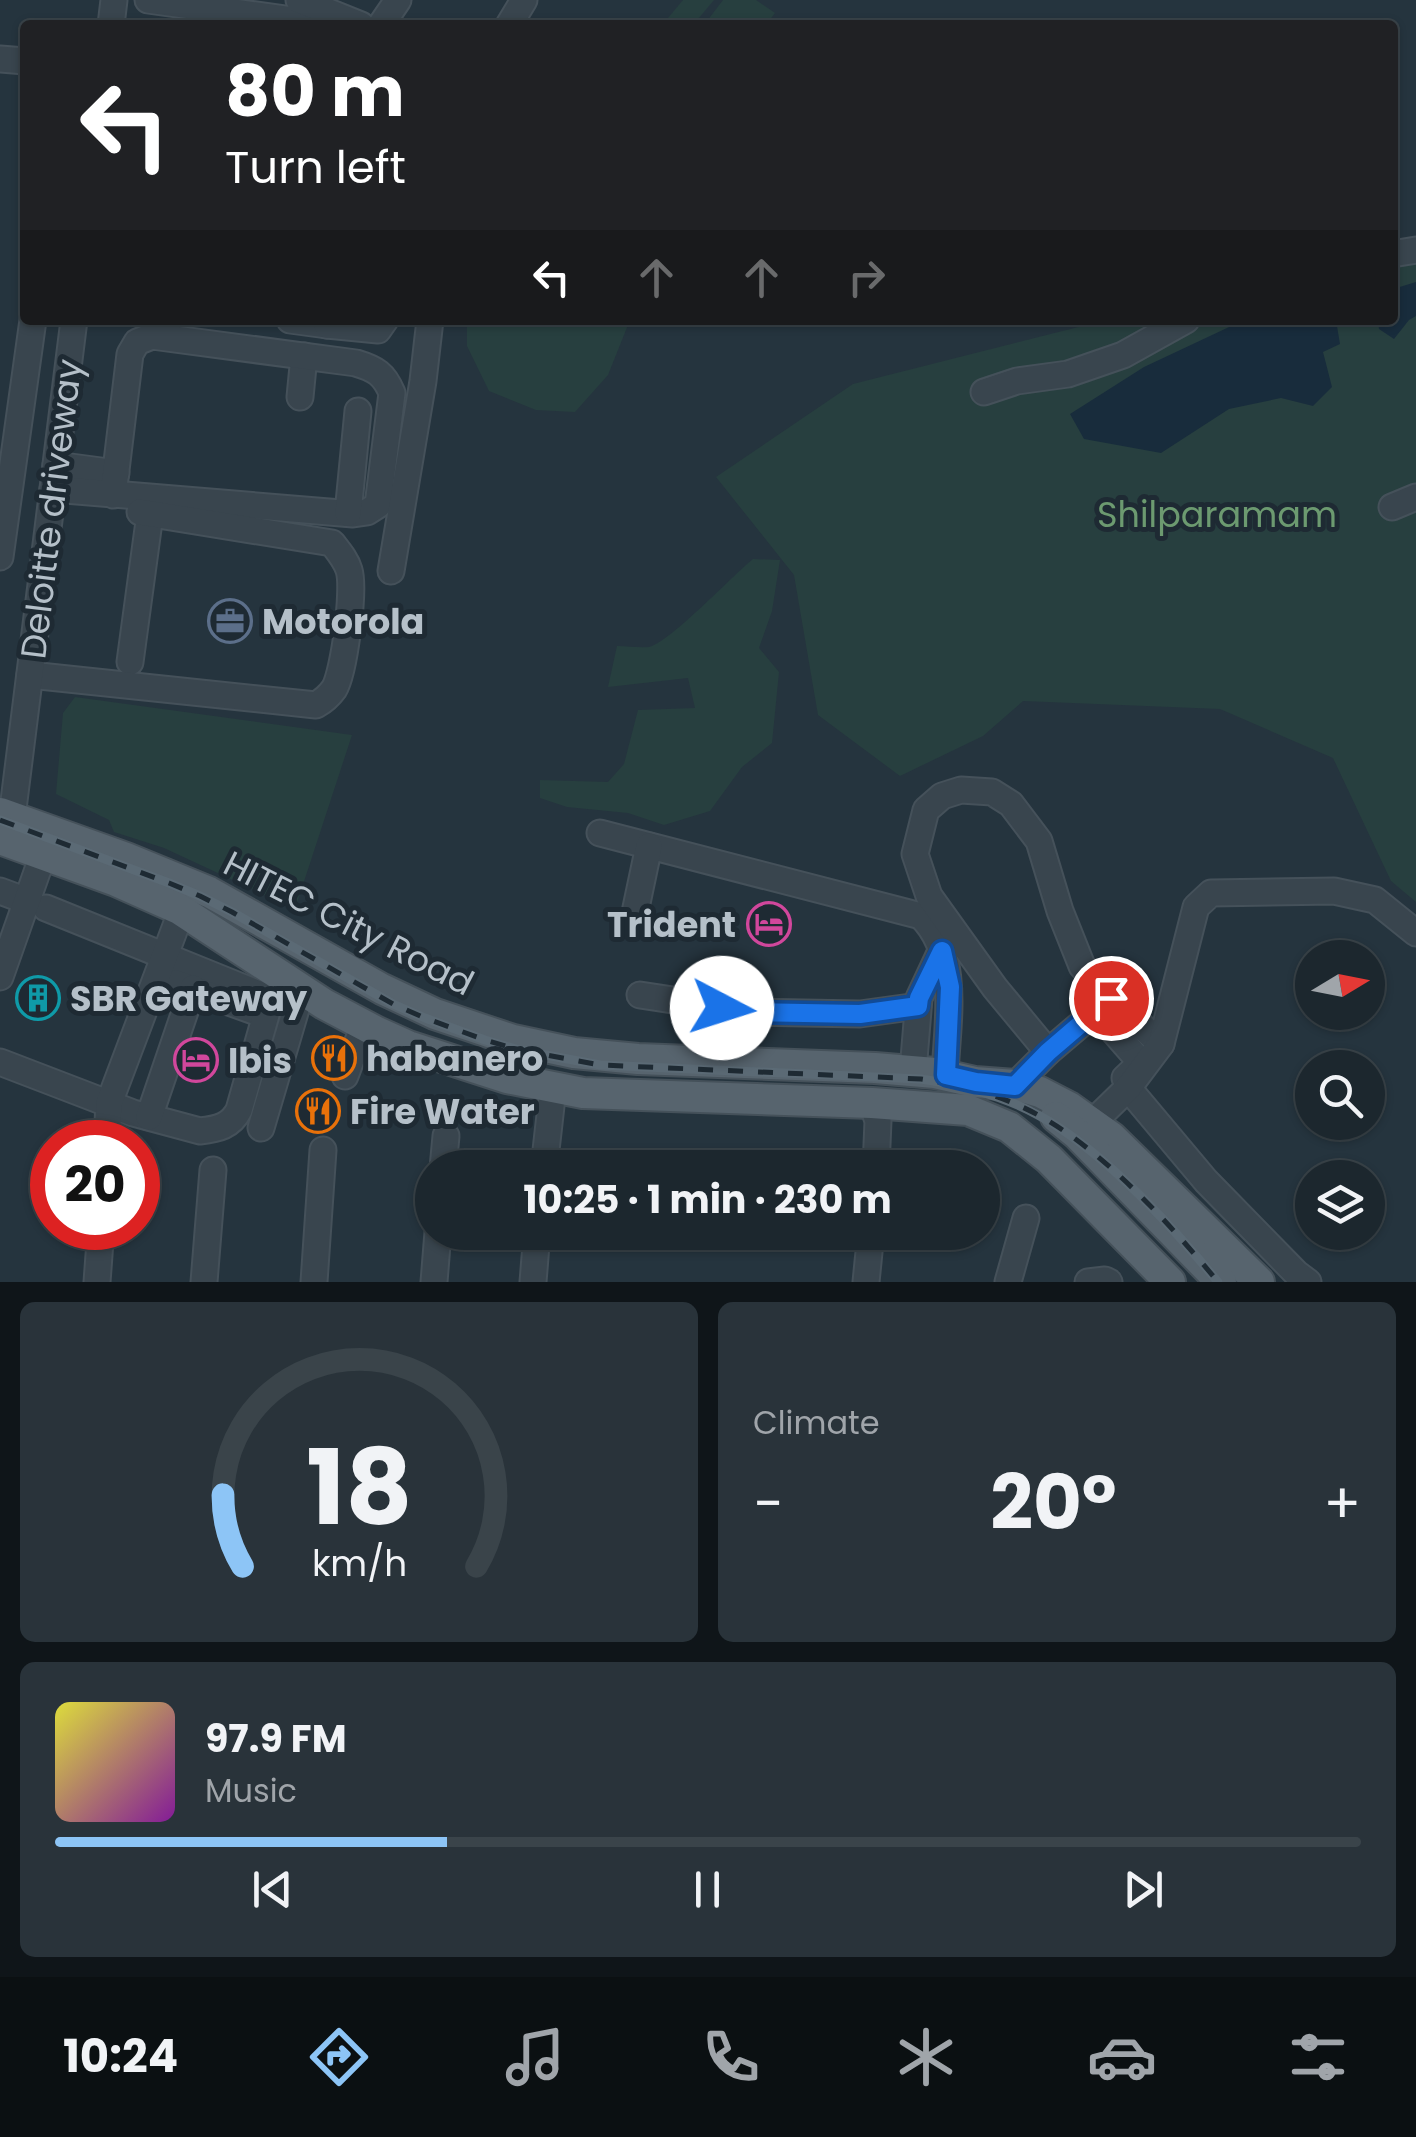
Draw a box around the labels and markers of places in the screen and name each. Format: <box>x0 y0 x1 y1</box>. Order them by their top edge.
place label: Motorola <box>262 597 424 646</box>
office icon: Motorola <box>207 598 253 644</box>
place label: Trident <box>607 900 736 949</box>
hotel icon: Trident <box>746 901 792 947</box>
pin <box>1069 956 1154 1041</box>
place label: SBR Gateway <box>70 974 308 1023</box>
building icon: SBR Gateway <box>15 975 61 1021</box>
place label: habanero <box>366 1034 543 1083</box>
restaurant icon: habanero <box>311 1035 357 1081</box>
place label: Ibis <box>228 1036 292 1085</box>
hotel icon: Ibis <box>173 1037 219 1083</box>
place label: Fire Water <box>350 1087 535 1136</box>
restaurant icon: Fire Water <box>295 1088 341 1134</box>

